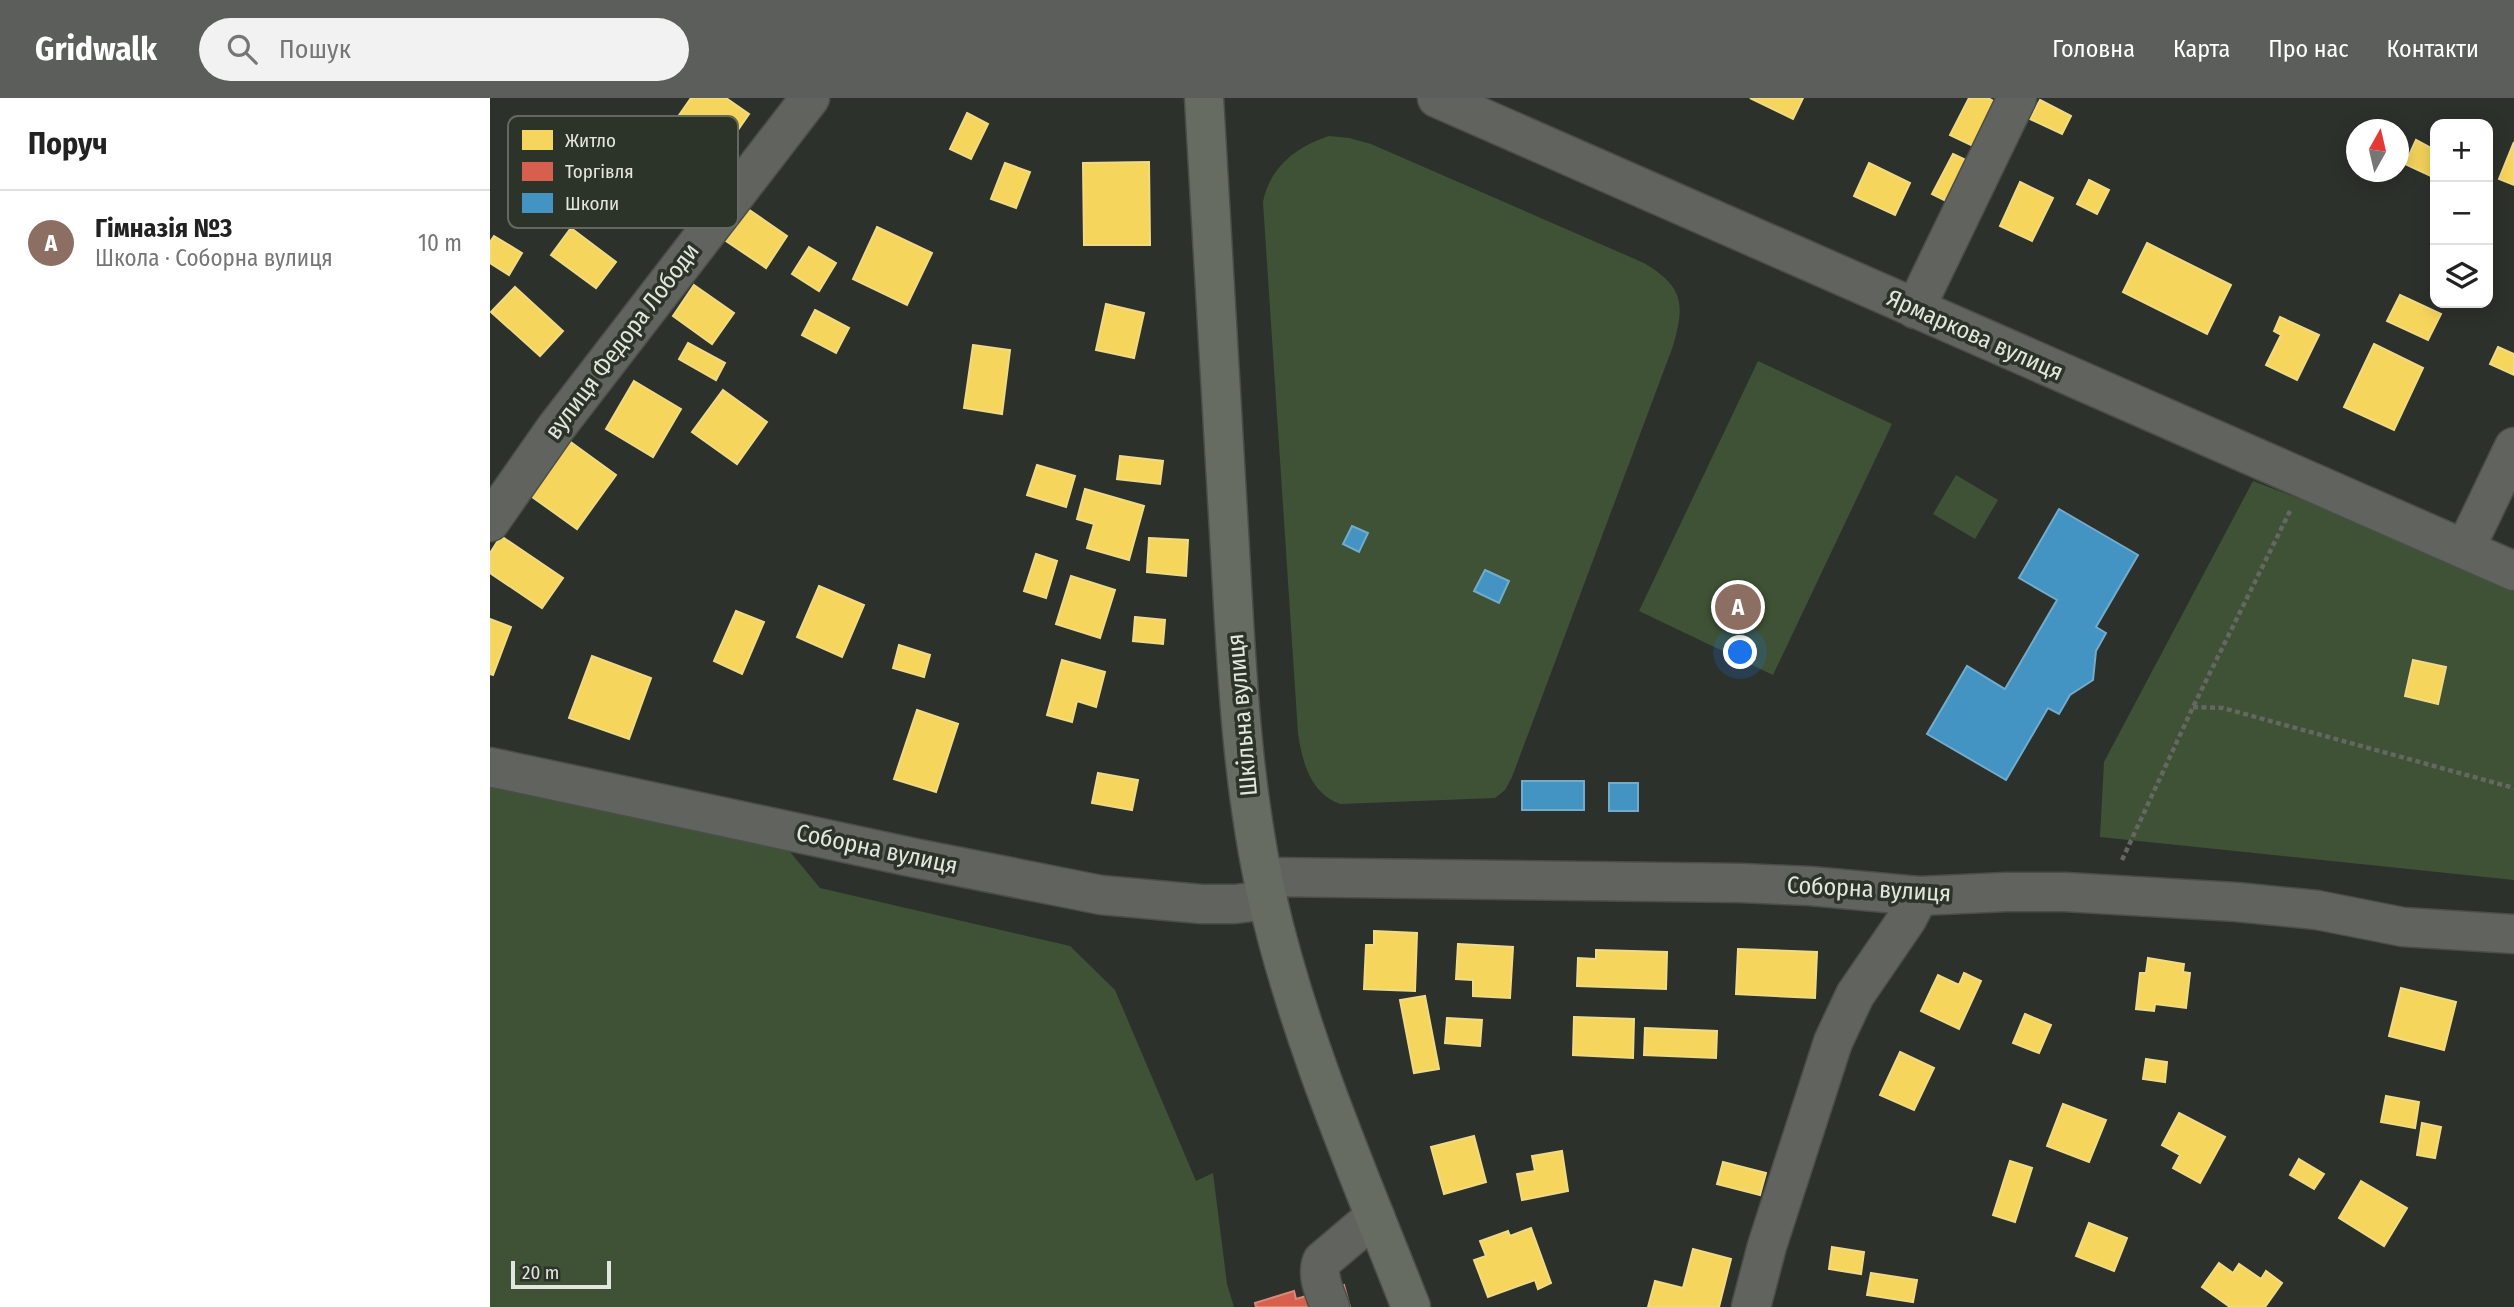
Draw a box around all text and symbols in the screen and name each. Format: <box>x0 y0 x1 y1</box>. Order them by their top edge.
search box <box>199 18 689 81</box>
text: Gridwalk <box>35 29 157 69</box>
icon: search <box>223 30 261 68</box>
text: Пошук <box>279 34 351 65</box>
text: Головна <box>2052 35 2135 63</box>
text: Карта <box>2173 35 2230 63</box>
text: Про нас <box>2268 35 2349 63</box>
text: Контакти <box>2387 35 2479 63</box>
legend <box>508 116 738 228</box>
north arrow <box>2346 119 2409 182</box>
map controls <box>2430 119 2493 308</box>
button: + <box>2430 119 2493 182</box>
text: Поруч <box>28 126 107 162</box>
text: Житло <box>565 129 616 152</box>
text: Торгівля <box>565 160 634 183</box>
button: − <box>2430 182 2493 245</box>
text: Школи <box>565 192 619 215</box>
text: Гімназія №3 <box>95 213 232 244</box>
text: A <box>45 229 57 257</box>
text: 10 m <box>418 229 462 257</box>
street label: вулиця Федора Лободи <box>539 237 705 445</box>
text: Школа · Соборна вулиця <box>95 244 333 272</box>
button: layers <box>2430 245 2493 308</box>
street label: Ярмаркова вулиця <box>1883 284 2067 386</box>
pin: A <box>1715 581 1761 633</box>
street label: Шкільна вулиця <box>1221 633 1263 797</box>
your location <box>1723 635 1757 669</box>
street label: Соборна вулиця <box>794 818 960 880</box>
street label: Соборна вулиця <box>1786 871 1952 907</box>
scale bar <box>511 1258 611 1290</box>
text: 20 m <box>522 1261 559 1284</box>

